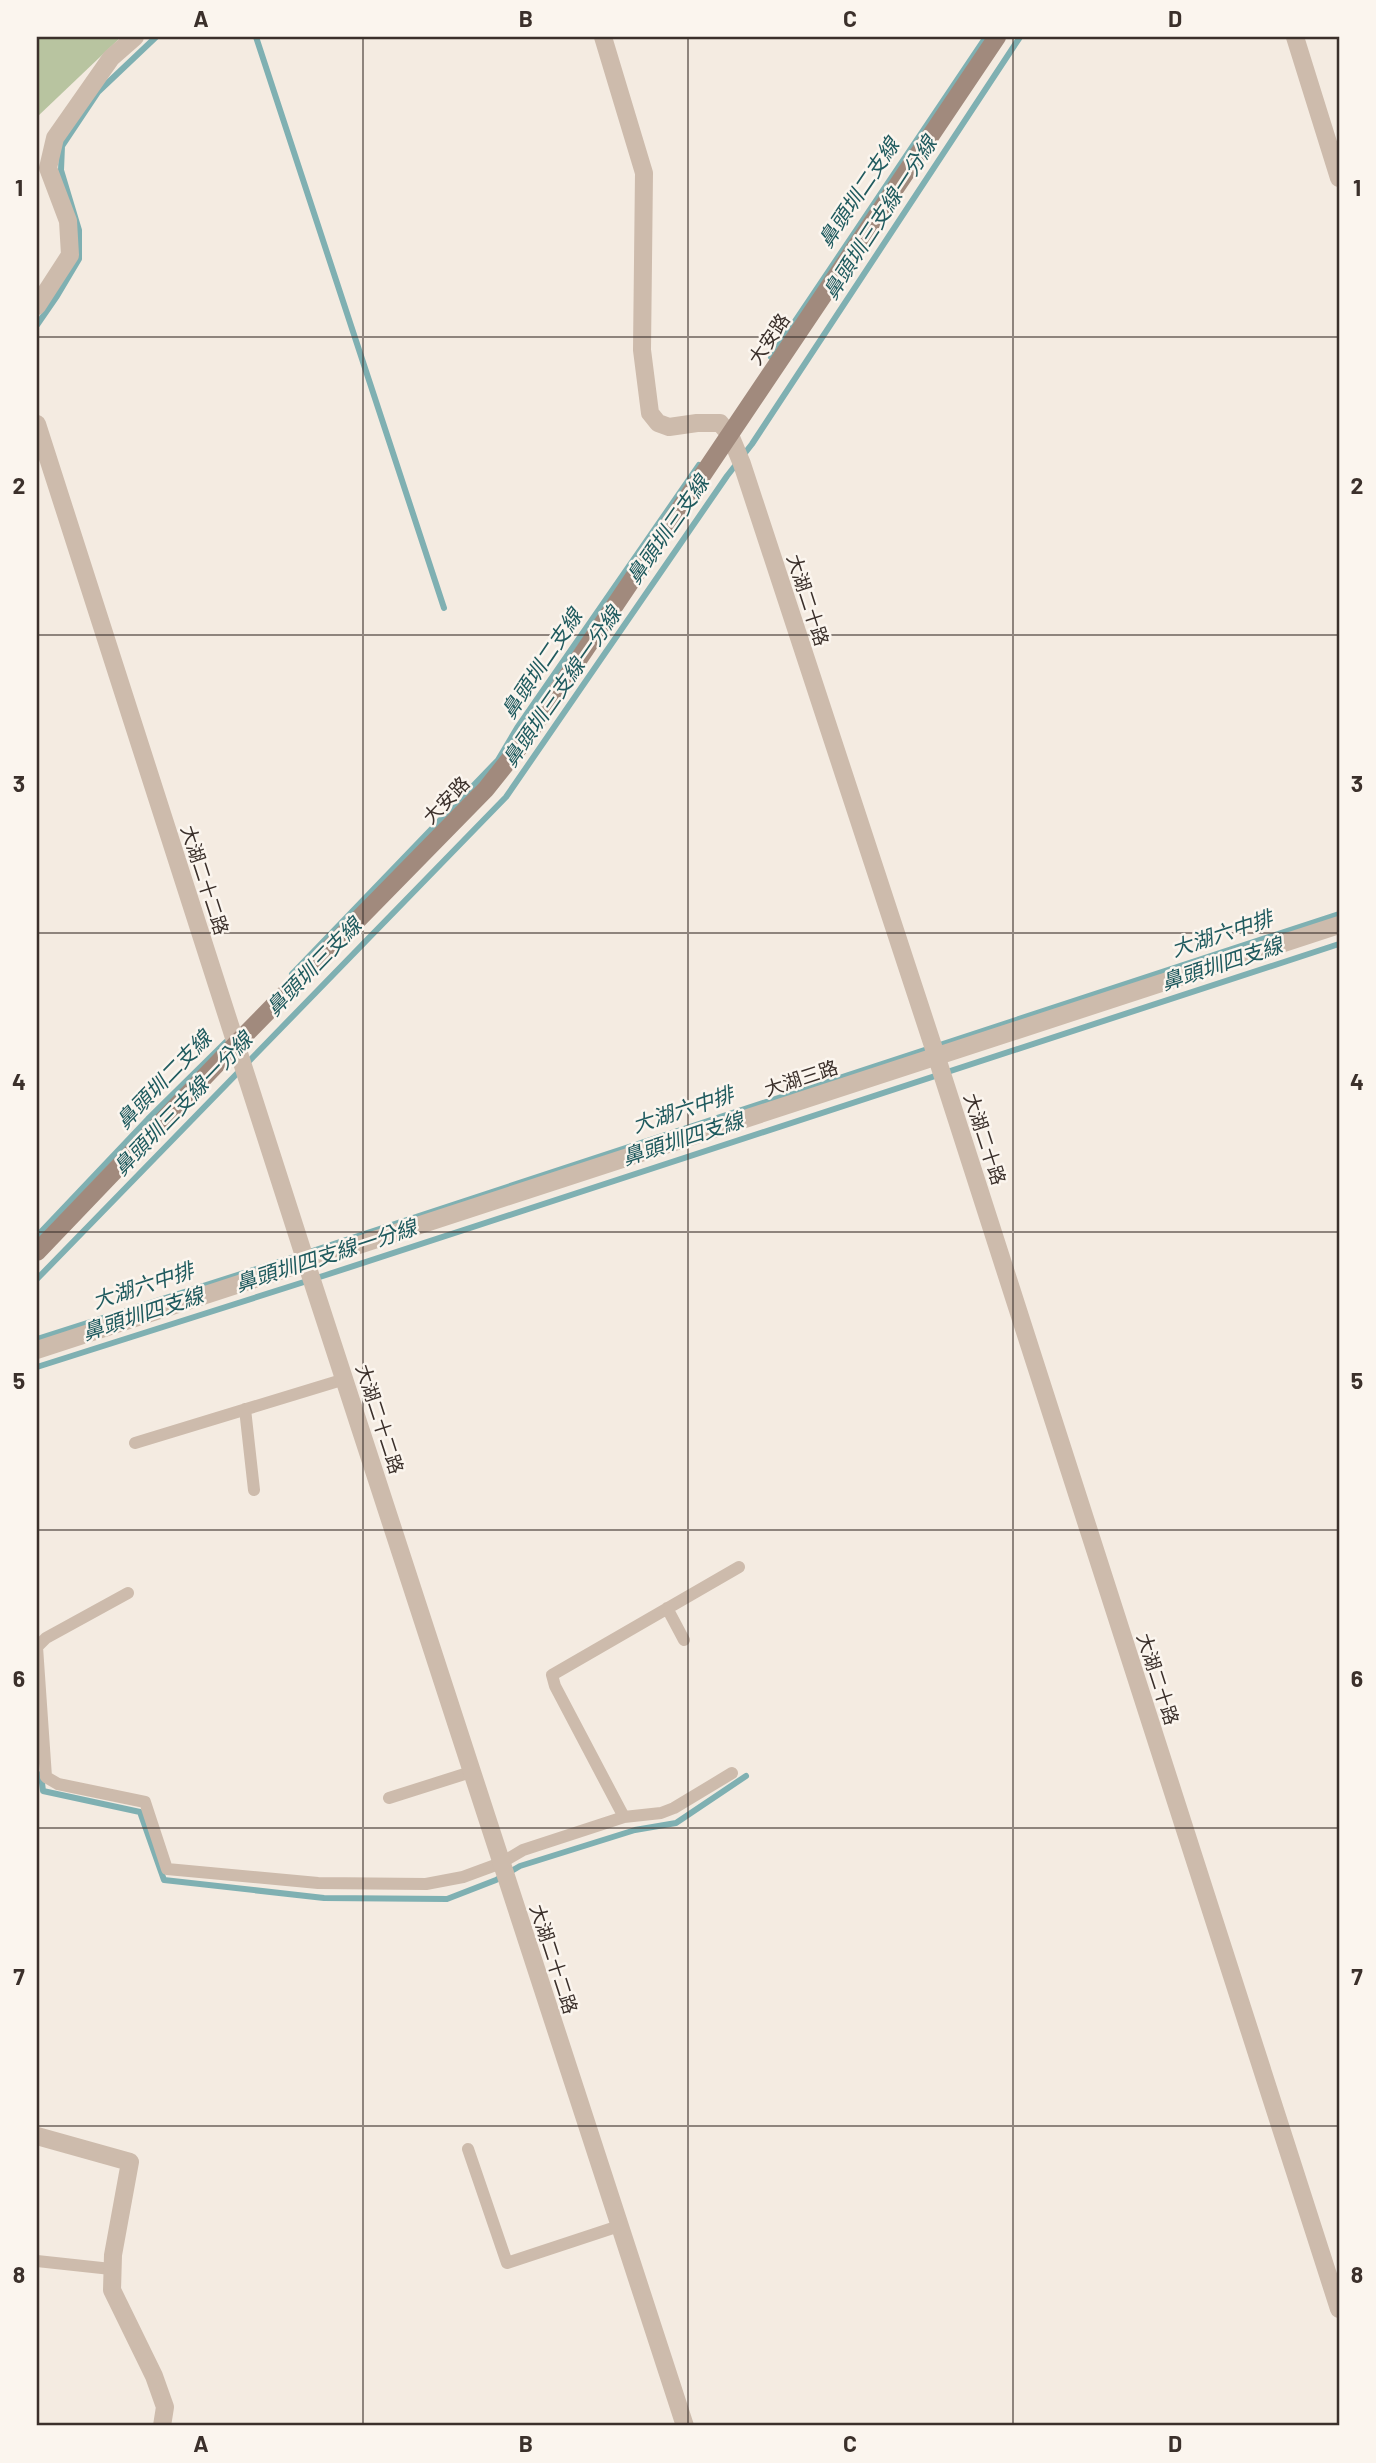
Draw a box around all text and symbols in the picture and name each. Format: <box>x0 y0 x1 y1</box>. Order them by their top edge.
text: A <box>193 4 209 32</box>
text: B <box>519 4 533 32</box>
text: C <box>843 4 857 32</box>
text: D <box>1168 4 1182 32</box>
water label: 鼻頭圳三支線一分線 <box>817 129 942 303</box>
water label: 鼻頭圳二支線 <box>812 131 904 251</box>
text: 1 <box>15 173 23 201</box>
text: 1 <box>1353 173 1361 201</box>
street label: 大安路 <box>743 309 794 369</box>
water label: 鼻頭圳三支線 <box>620 469 714 588</box>
text: 2 <box>13 471 25 499</box>
text: 2 <box>1351 471 1363 499</box>
street label: 大湖二十路 <box>783 551 834 649</box>
water label: 鼻頭圳三支線一分線 <box>496 600 626 771</box>
water label: 鼻頭圳二支線 <box>495 602 587 722</box>
text: 3 <box>13 769 25 797</box>
text: 3 <box>1351 769 1363 797</box>
street label: 大安路 <box>418 771 474 828</box>
street label: 大湖二十二路 <box>177 822 234 938</box>
water label: 大湖六中排 <box>1168 904 1278 961</box>
water label: 鼻頭圳三支線 <box>260 911 367 1020</box>
water label: 鼻頭圳四支線 <box>1158 931 1287 994</box>
water label: 鼻頭圳二支線 <box>110 1024 217 1133</box>
water label: 鼻頭圳三支線一分線 <box>107 1025 258 1180</box>
street label: 大湖三路 <box>761 1055 841 1100</box>
text: 4 <box>12 1067 26 1095</box>
text: 4 <box>1350 1067 1364 1095</box>
water label: 大湖六中排 <box>629 1080 739 1137</box>
street label: 大湖二十路 <box>960 1090 1011 1188</box>
water label: 鼻頭圳四支線 <box>619 1106 748 1169</box>
water label: 鼻頭圳四支線一分線 <box>232 1213 421 1296</box>
water label: 大湖六中排 <box>89 1256 199 1313</box>
water label: 鼻頭圳四支線 <box>79 1281 208 1344</box>
street label: 大湖二十二路 <box>352 1361 409 1477</box>
text: 5 <box>13 1366 25 1394</box>
text: 5 <box>1351 1366 1363 1394</box>
street label: 大湖二十路 <box>1133 1630 1184 1728</box>
text: 6 <box>13 1664 25 1692</box>
text: 6 <box>1351 1664 1363 1692</box>
street label: 大湖二十二路 <box>526 1901 583 2017</box>
text: 7 <box>13 1962 25 1990</box>
text: 7 <box>1351 1962 1363 1990</box>
text: 8 <box>13 2260 25 2288</box>
text: 8 <box>1351 2260 1363 2288</box>
text: A <box>193 2429 209 2457</box>
text: B <box>519 2429 533 2457</box>
text: C <box>843 2429 857 2457</box>
text: D <box>1168 2429 1182 2457</box>

